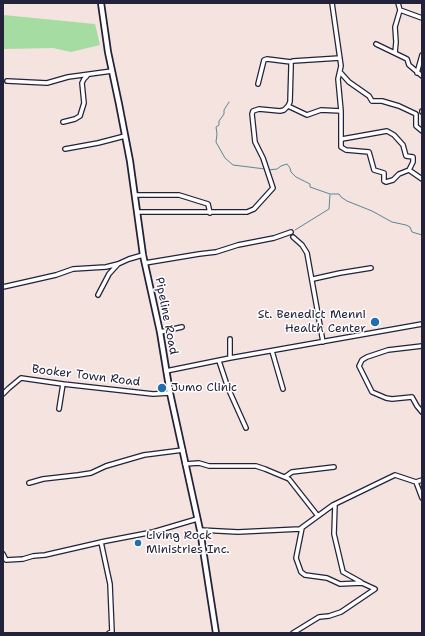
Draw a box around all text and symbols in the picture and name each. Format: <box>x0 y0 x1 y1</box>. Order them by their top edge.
street label: Pipeline Road <box>151 276 181 356</box>
place label: St. Benedict Menni Health Center <box>258 308 366 336</box>
marker: St. Benedict Menni Health Center <box>369 316 381 328</box>
street label: Booker Town Road <box>31 362 141 390</box>
place label: Jumo Clinic <box>171 381 237 395</box>
marker: Jumo Clinic <box>156 382 168 394</box>
place label: Living Rock Ministries Inc. <box>146 529 230 557</box>
marker: Living Rock Ministries Inc. <box>133 538 143 548</box>

